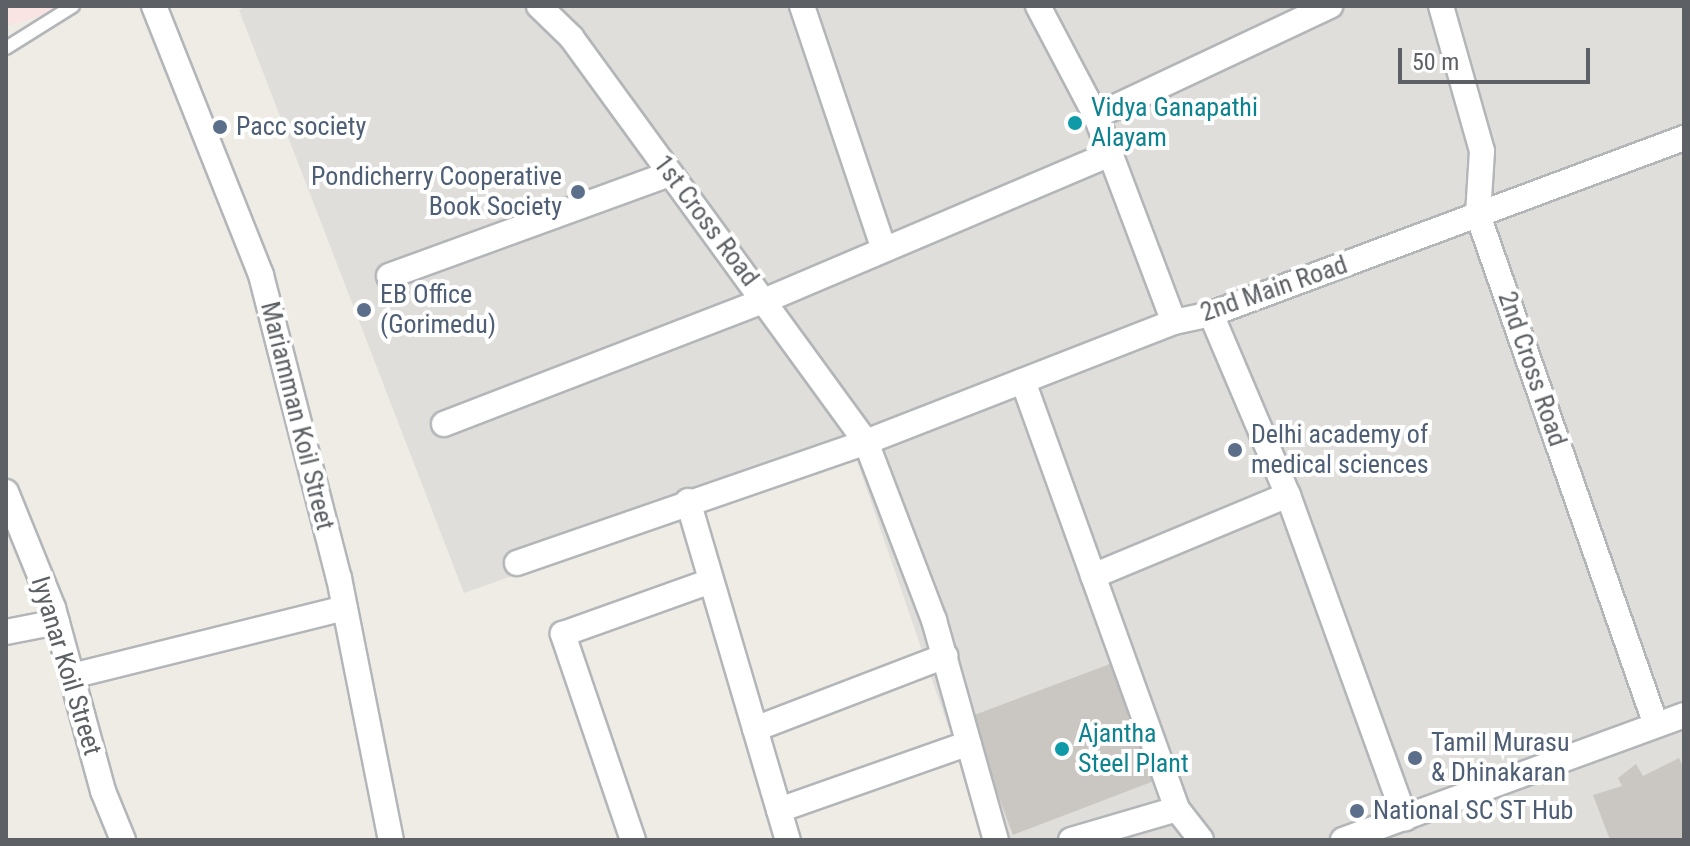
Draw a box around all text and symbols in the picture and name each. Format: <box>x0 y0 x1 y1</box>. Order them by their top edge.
scale bar <box>1402 32 1594 82</box>
text: 50 m <box>1412 48 1459 76</box>
place label: Vidya Ganapathi Alayam <box>1091 92 1258 154</box>
place label: Pacc society <box>236 111 366 143</box>
marker: Vidya Ganapathi Alayam <box>1066 114 1084 132</box>
marker: Pacc society <box>211 118 229 136</box>
street label: 1st Cross Road <box>647 149 765 293</box>
place label: Pondicherry Cooperative Book Society <box>311 161 562 222</box>
marker: Pondicherry Cooperative Book Society <box>569 183 587 201</box>
street label: 2nd Main Road <box>1197 249 1351 329</box>
place label: EB Office (Gorimedu) <box>380 279 496 340</box>
street label: 2nd Cross Road <box>1491 288 1573 450</box>
street label: Mariamman Koil Street <box>254 299 340 533</box>
marker: EB Office (Gorimedu) <box>355 301 373 319</box>
place label: Delhi academy of medical sciences <box>1251 419 1429 480</box>
marker: Delhi academy of medical sciences <box>1226 441 1244 459</box>
street label: Iyyanar Koil Street <box>24 573 108 759</box>
place label: Ajantha Steel Plant <box>1078 718 1189 780</box>
place label: Tamil Murasu & Dhinakaran <box>1431 727 1570 788</box>
marker: Ajantha Steel Plant <box>1053 740 1071 758</box>
marker: Tamil Murasu & Dhinakaran <box>1406 749 1424 767</box>
place label: National SC ST Hub <box>1373 795 1574 827</box>
marker: National SC ST Hub <box>1348 802 1366 820</box>

